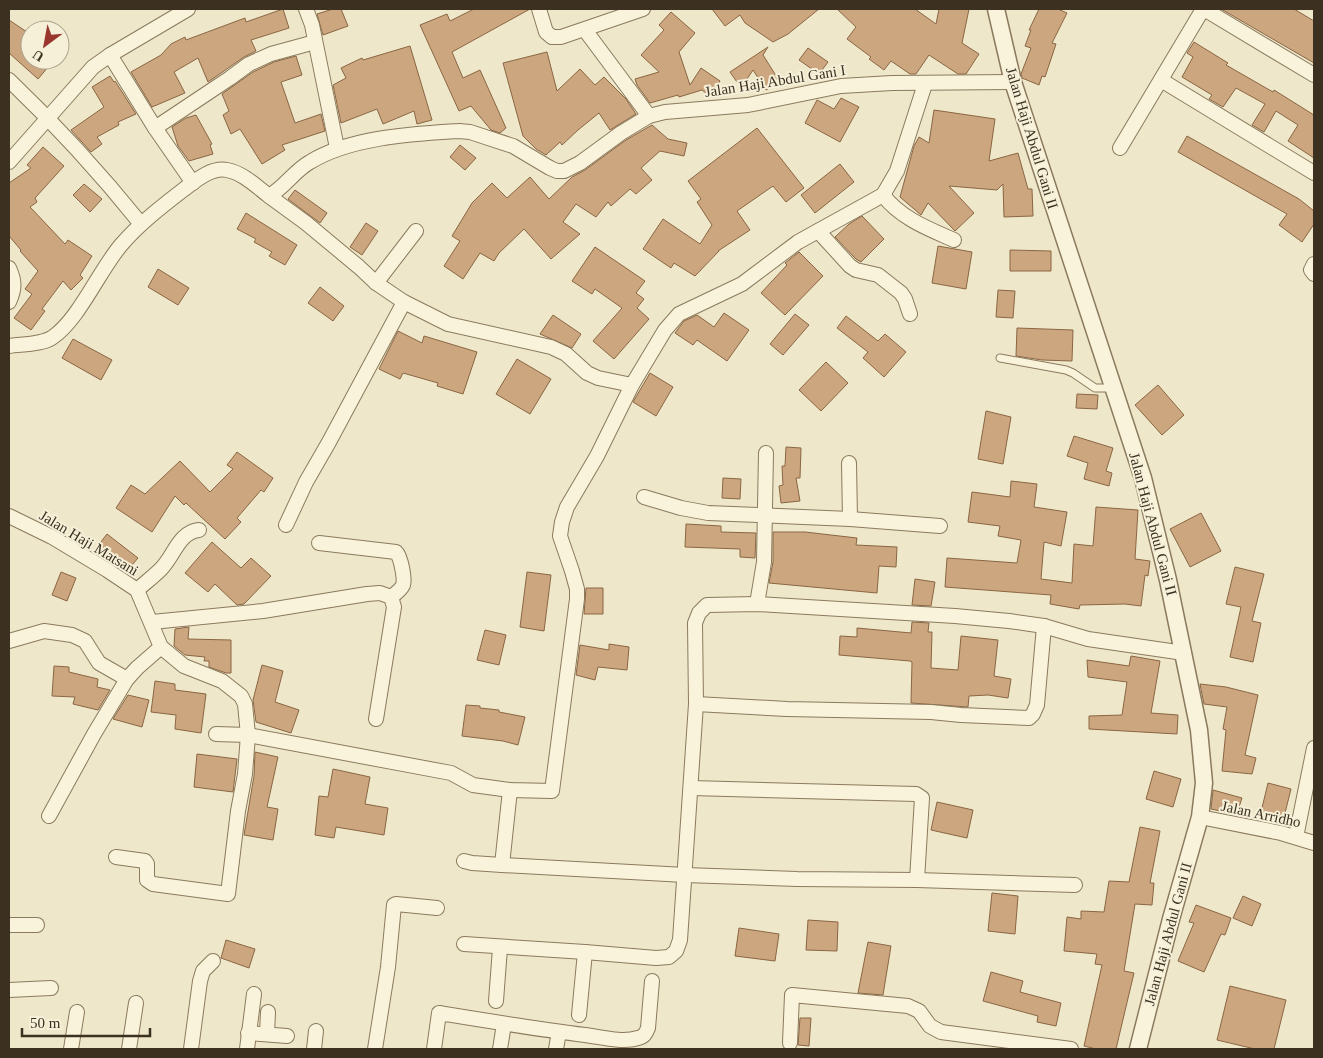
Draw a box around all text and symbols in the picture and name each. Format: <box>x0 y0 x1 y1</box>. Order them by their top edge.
north arrow <box>20 20 70 70</box>
text: U <box>30 47 47 65</box>
street label: Jalan Haji Abdul Gani I <box>703 62 847 100</box>
street label: Jalan Haji Abdul Gani II <box>1003 65 1061 211</box>
street label: Jalan Haji Abdul Gani II <box>1126 451 1180 597</box>
street label: Jalan Haji Matsani <box>37 507 141 579</box>
street label: Jalan Arridho <box>1220 798 1302 830</box>
street label: Jalan Haji Abdul Gani II <box>1141 861 1195 1007</box>
scale bar <box>22 1006 150 1038</box>
text: 50 m <box>30 1015 61 1031</box>

